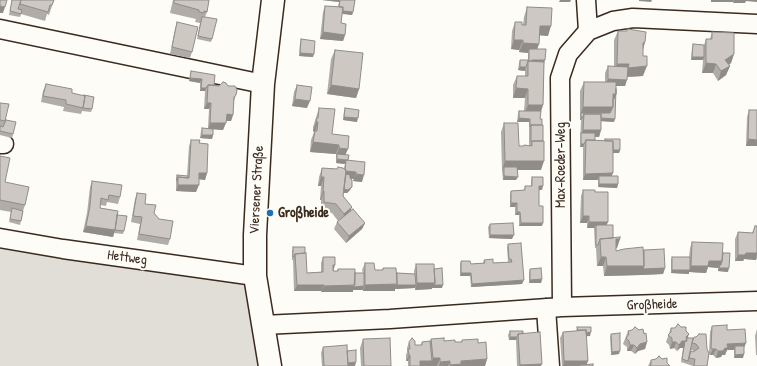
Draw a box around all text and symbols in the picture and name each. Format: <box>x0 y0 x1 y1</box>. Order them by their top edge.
street label: Max-Roeder-Weg <box>553 122 569 208</box>
street label: Viersener Straße <box>246 145 268 235</box>
place label: Großheide <box>278 205 329 221</box>
marker: Großheide <box>265 208 275 218</box>
street label: Hettweg <box>106 247 148 269</box>
street label: Großheide <box>626 296 678 314</box>

